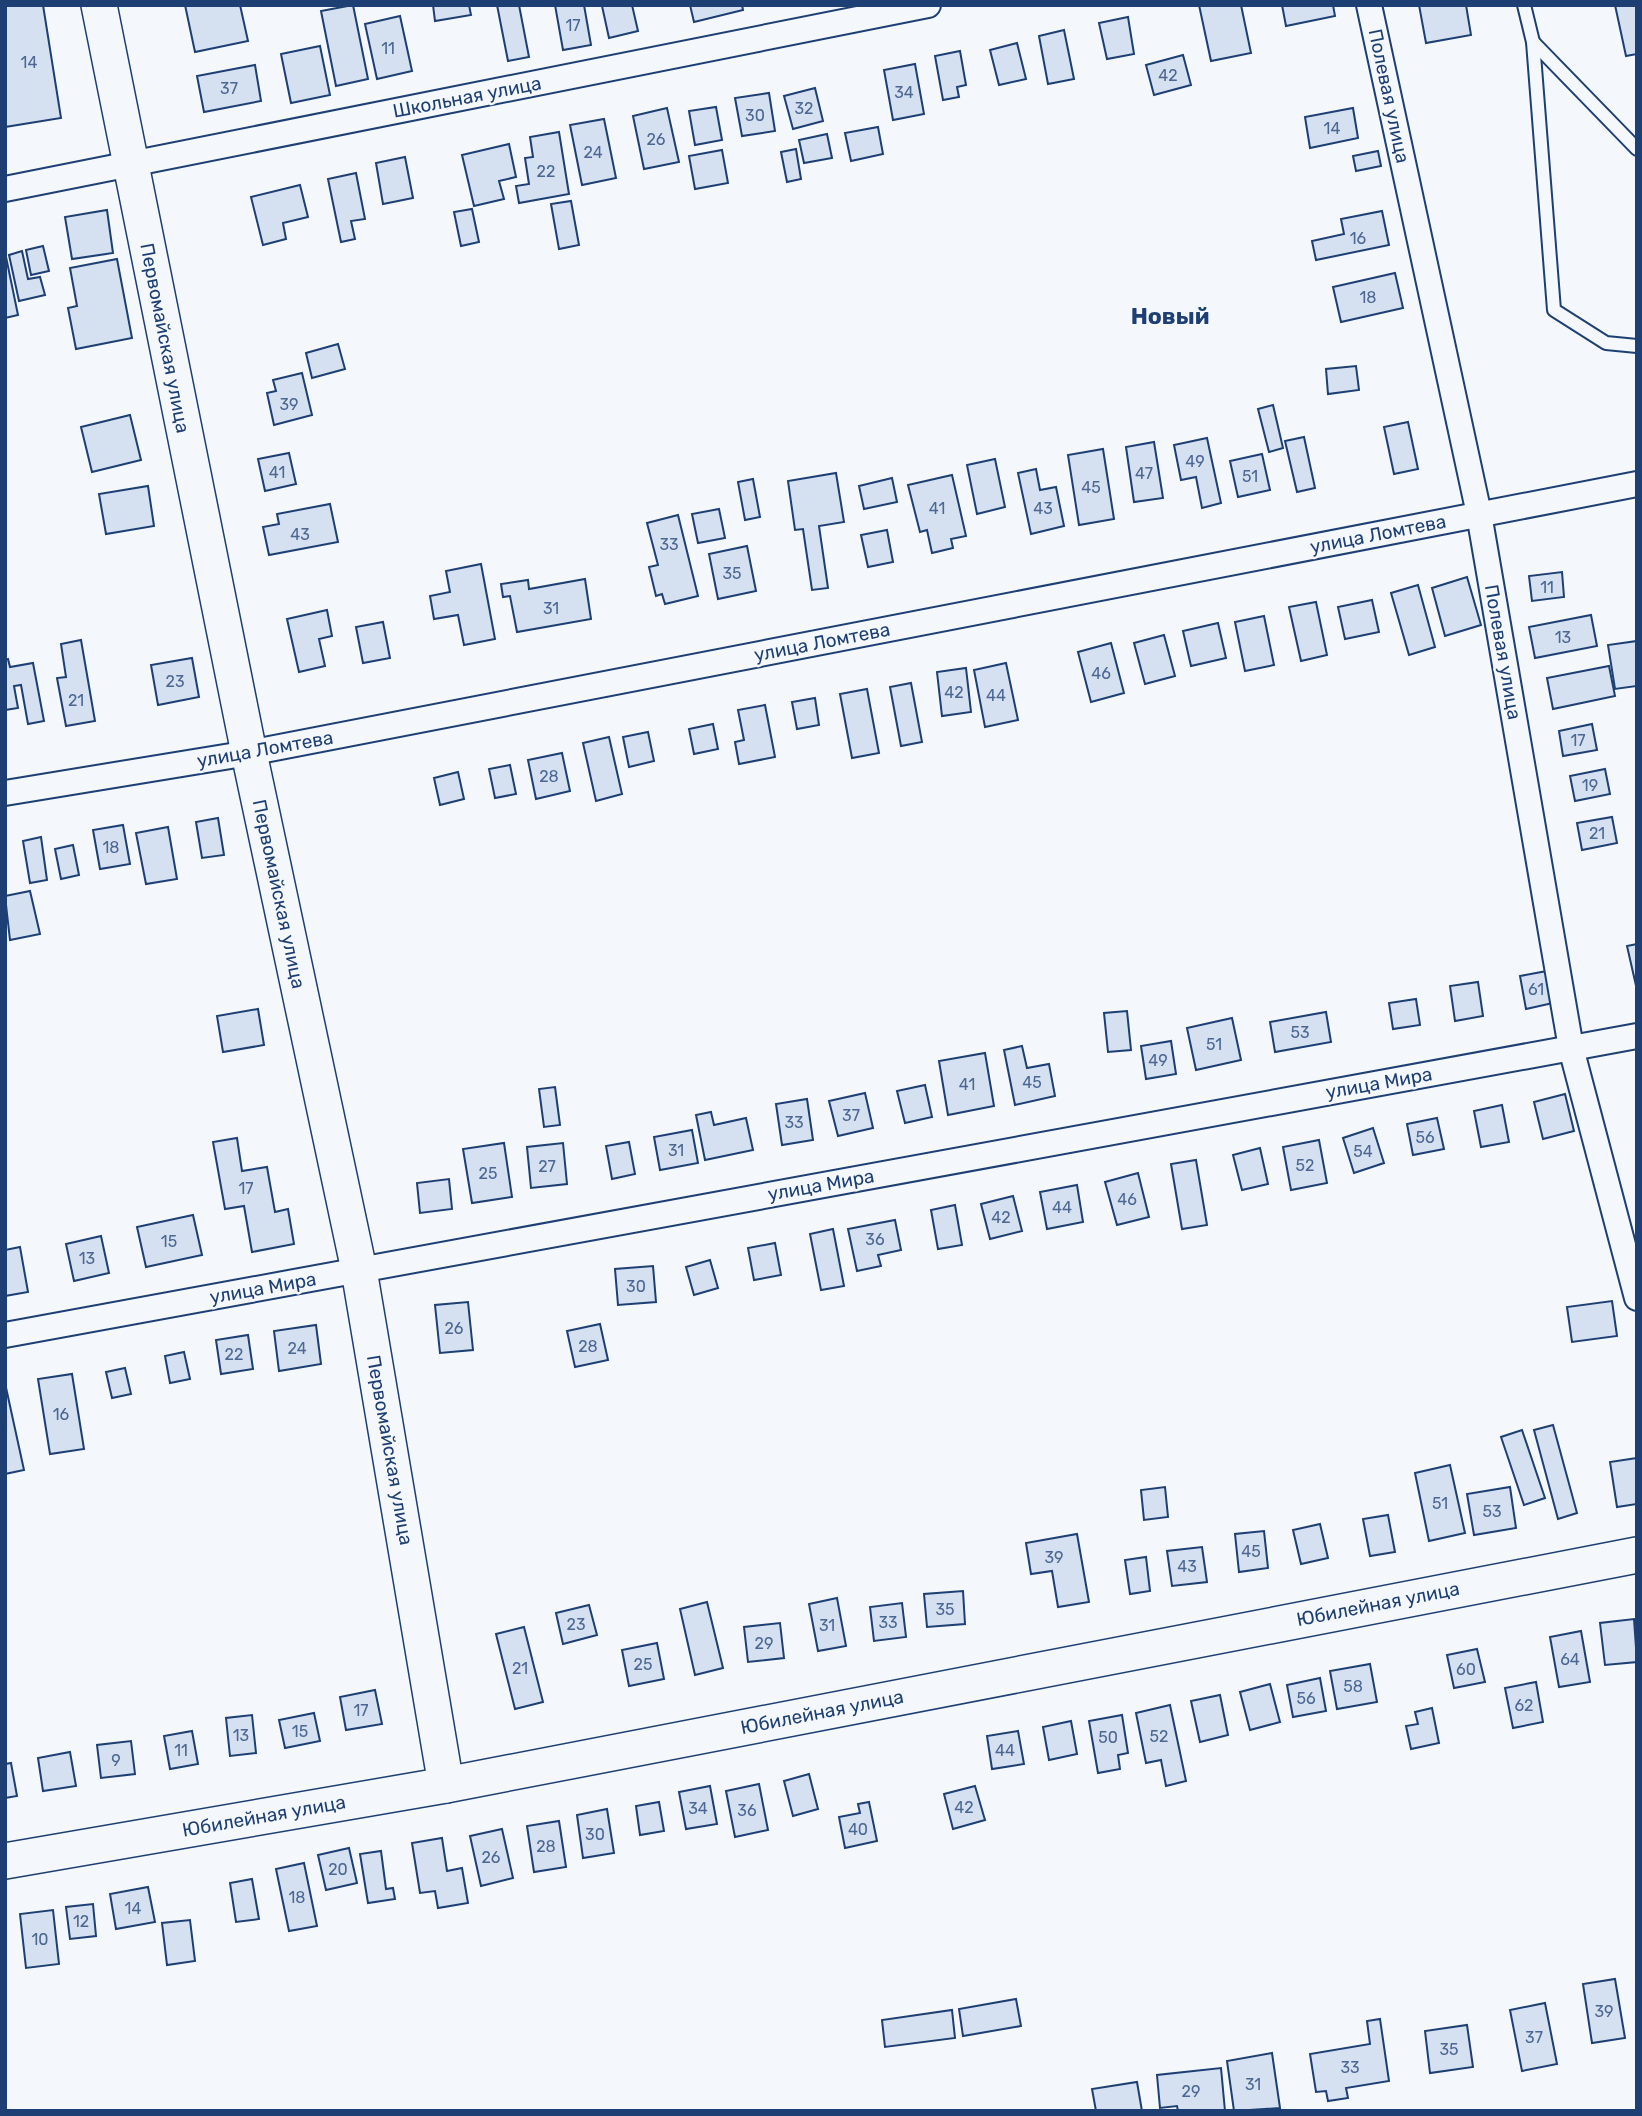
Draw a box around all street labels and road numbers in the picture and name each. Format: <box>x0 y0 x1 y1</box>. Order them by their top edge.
street label: Полевая улица <box>1364 27 1414 165</box>
street label: Школьная улица <box>391 71 543 123</box>
street label: Первомайская улица <box>135 241 195 435</box>
street label: улица Ломтева <box>1308 510 1448 558</box>
street label: Полевая улица <box>1480 583 1526 721</box>
street label: улица Ломтева <box>752 618 892 666</box>
street label: улица Ломтева <box>195 726 335 772</box>
street label: Первомайская улица <box>248 797 310 991</box>
street label: улица Мира <box>1324 1062 1434 1104</box>
street label: улица Мира <box>766 1164 876 1206</box>
street label: улица Мира <box>208 1267 318 1309</box>
street label: Первомайская улица <box>362 1353 418 1547</box>
street label: Юбилейная улица <box>1295 1577 1461 1631</box>
street label: Юбилейная улица <box>739 1685 905 1739</box>
street label: Юбилейная улица <box>180 1790 348 1842</box>

